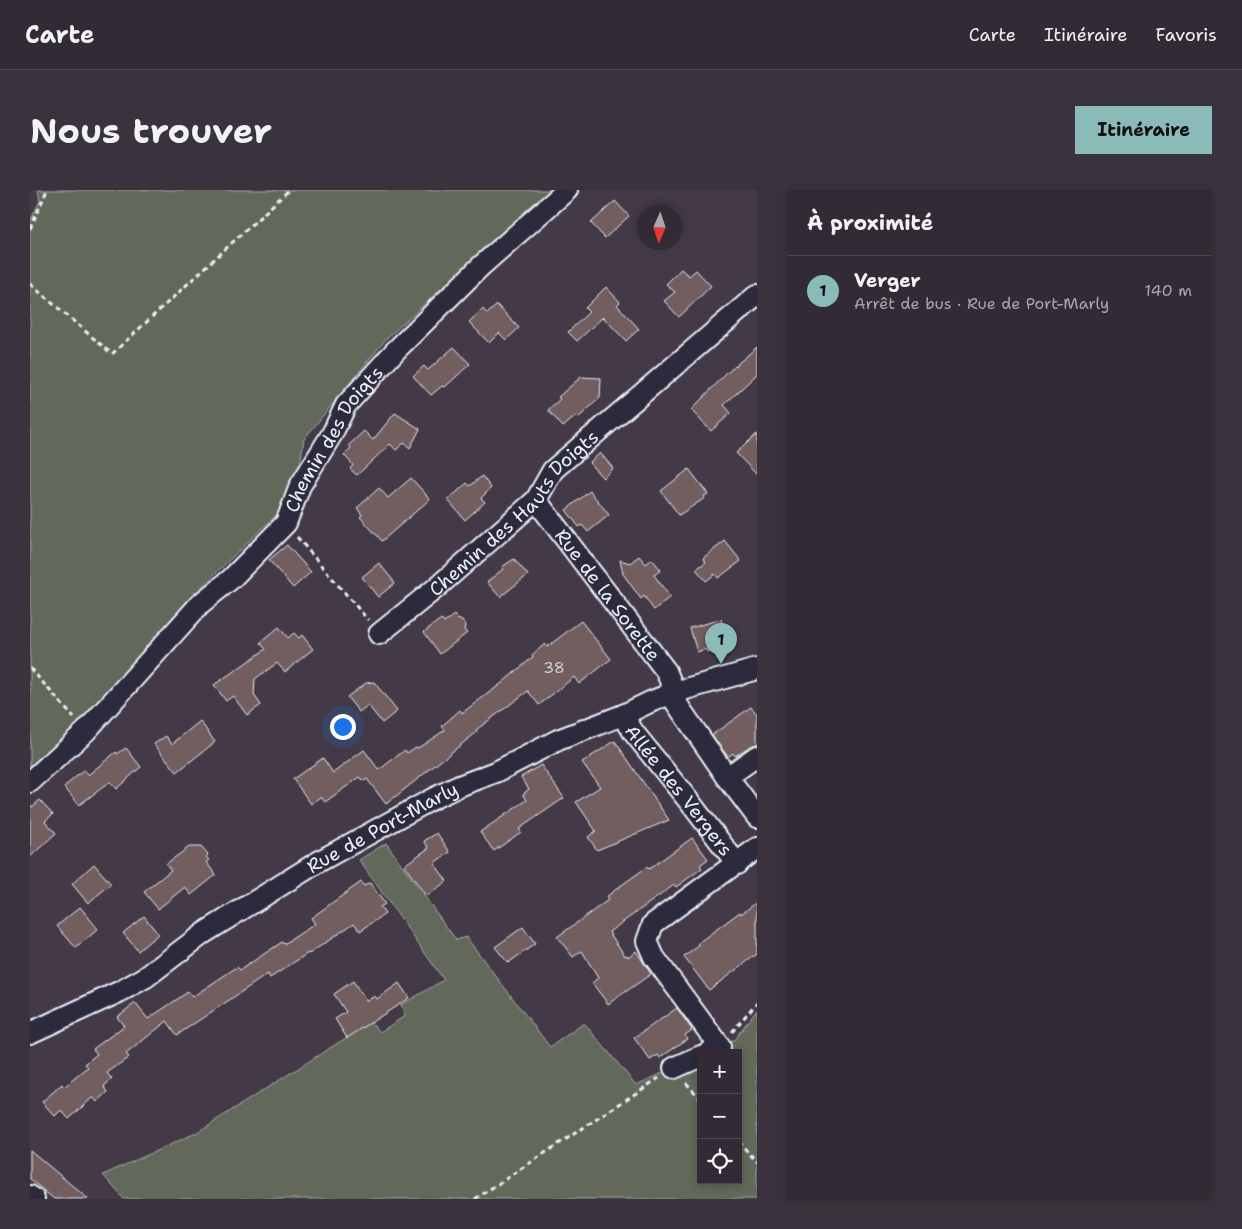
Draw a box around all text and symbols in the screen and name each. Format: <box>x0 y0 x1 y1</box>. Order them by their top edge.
text: Carte <box>25 19 94 51</box>
text: Carte <box>969 23 1016 47</box>
text: Itinéraire <box>1044 23 1128 47</box>
text: Favoris <box>1156 23 1217 47</box>
button: Itinéraire <box>1075 106 1212 154</box>
text: Nous trouver <box>30 107 272 154</box>
north arrow <box>637 205 682 250</box>
text: À proximité <box>807 209 933 237</box>
text: Verger <box>854 268 921 293</box>
text: 1 <box>819 280 827 301</box>
text: 140 m <box>1145 280 1192 301</box>
text: Arrêt de bus · Rue de Port-Marly <box>854 293 1109 314</box>
street label: Chemin des Doigts <box>279 361 389 516</box>
street label: Chemin des Hauts Doigts <box>424 424 604 602</box>
street label: Rue de la Sorette <box>549 524 666 666</box>
pin: 1 <box>705 623 737 664</box>
house number: 38 <box>543 657 565 678</box>
your location <box>330 714 356 740</box>
street label: Allée des Vergers <box>619 720 738 861</box>
street label: Rue de Port-Marly <box>302 776 462 879</box>
map controls <box>697 1049 742 1184</box>
button: + <box>697 1049 742 1094</box>
button: − <box>697 1094 742 1139</box>
button: locate <box>697 1139 742 1184</box>

